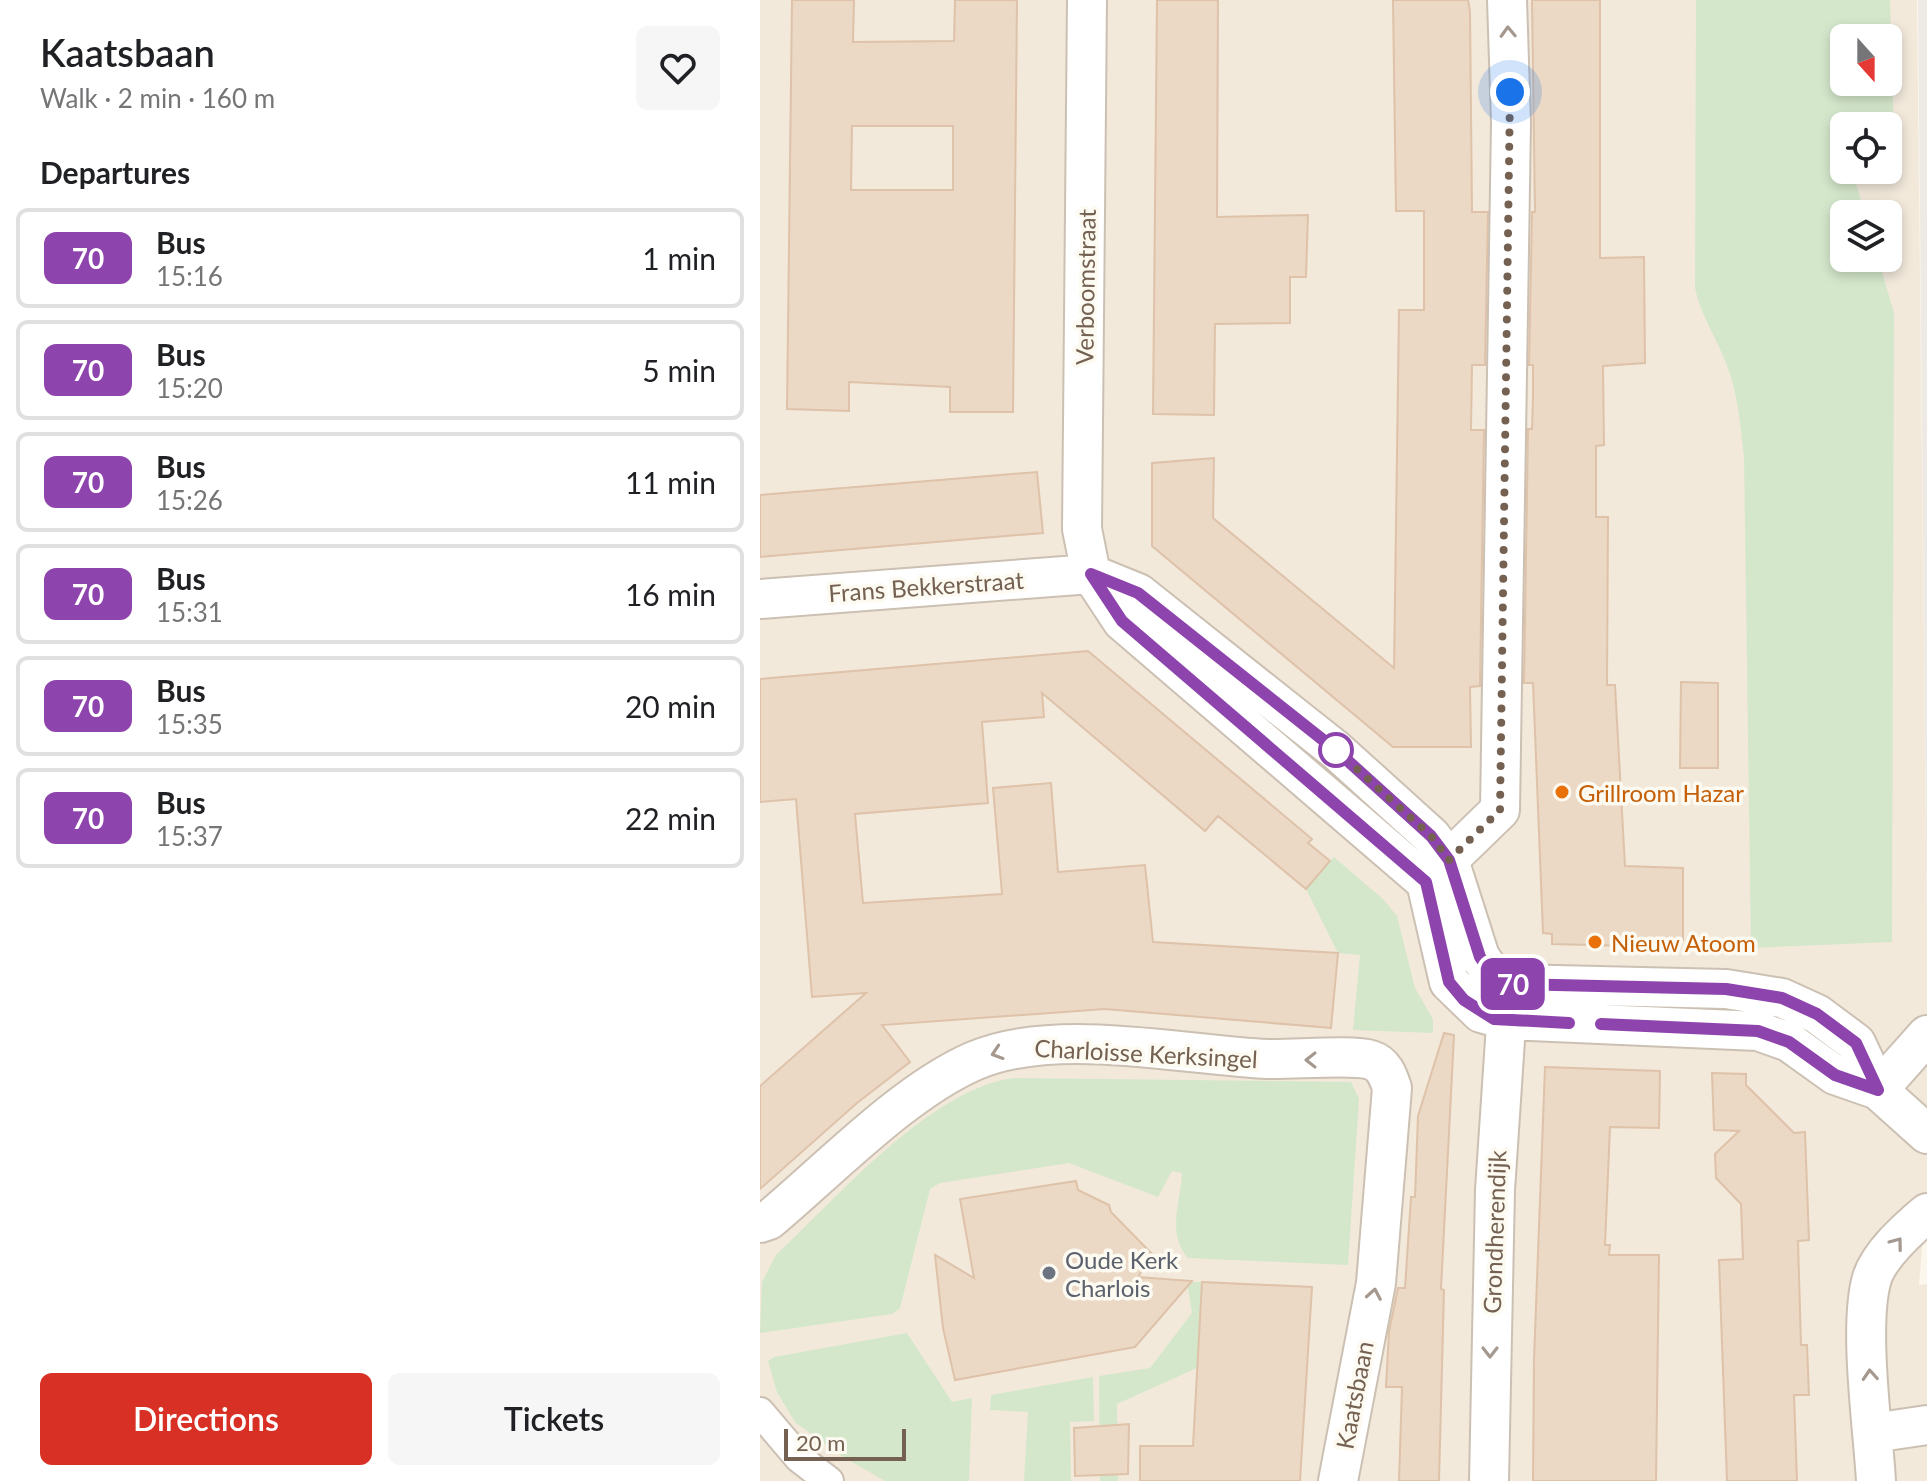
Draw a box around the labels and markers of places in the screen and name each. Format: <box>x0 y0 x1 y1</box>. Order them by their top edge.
unlabelled marker <box>1319 733 1353 767</box>
place label: Grillroom Hazar <box>1578 778 1744 807</box>
marker: Grillroom Hazar <box>1553 783 1571 801</box>
place label: Nieuw Atoom <box>1611 928 1756 957</box>
marker: Nieuw Atoom <box>1586 933 1604 951</box>
place label: Oude Kerk Charlois <box>1065 1245 1179 1302</box>
marker: Oude Kerk Charlois <box>1040 1264 1058 1282</box>

